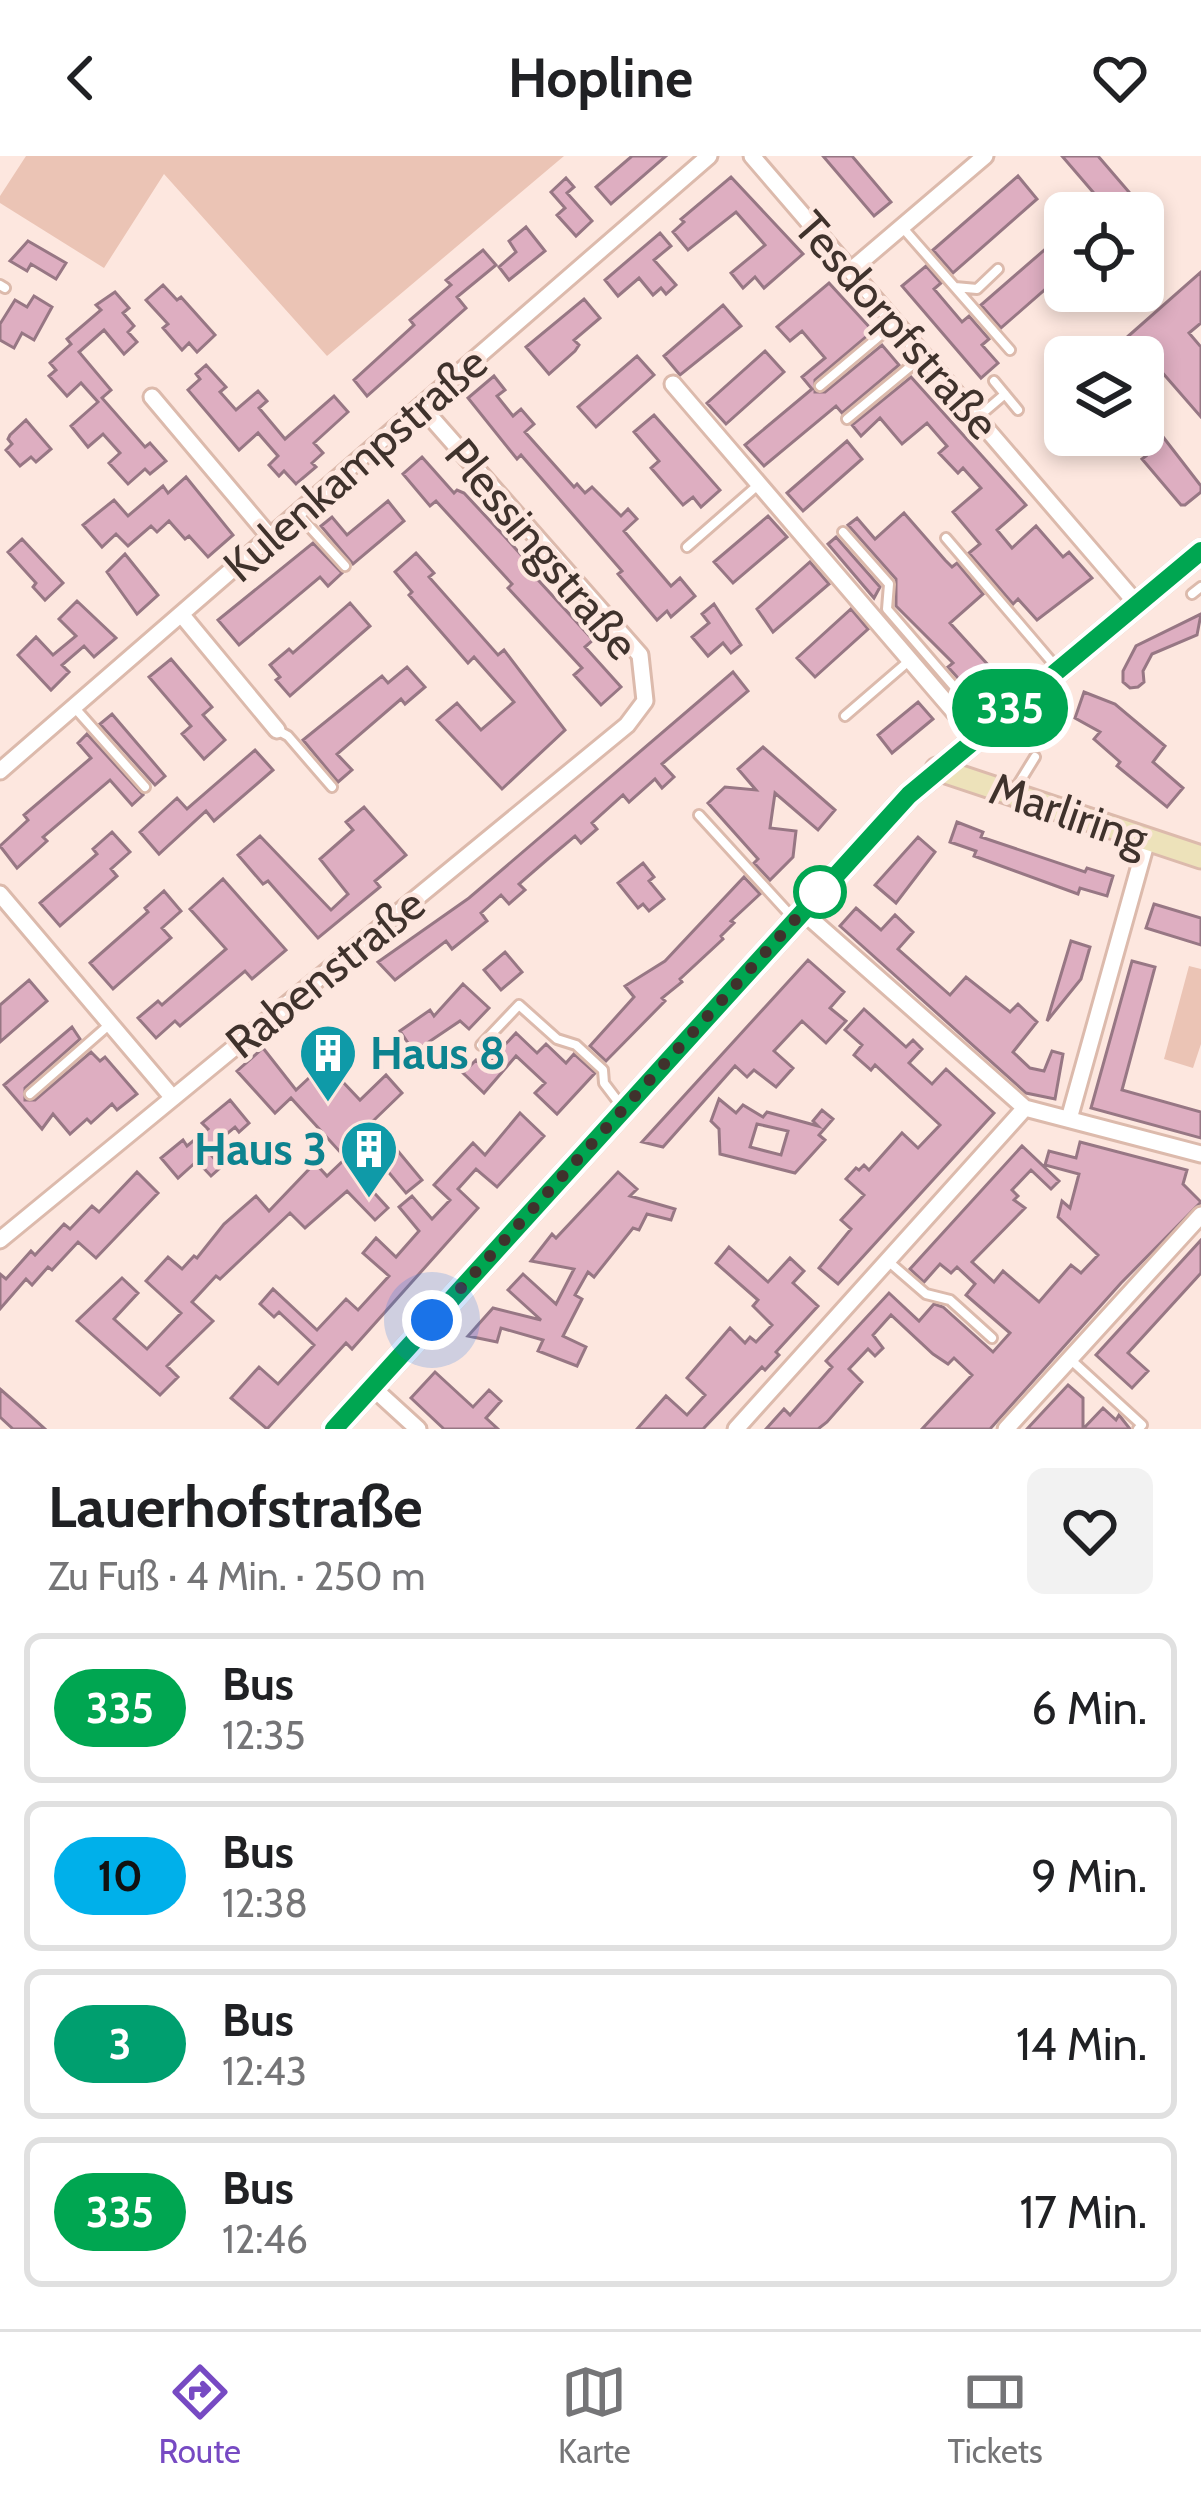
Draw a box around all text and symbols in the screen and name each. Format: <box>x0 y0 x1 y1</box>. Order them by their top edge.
icon: back <box>48 45 114 111</box>
text: Hopline <box>508 45 693 111</box>
icon: heart <box>1087 45 1153 111</box>
map controls <box>1044 192 1164 456</box>
button: locate <box>1044 192 1164 312</box>
street label: Tesdorpfstraße <box>784 200 1010 450</box>
street label: Kulenkampstraße <box>212 335 498 593</box>
button: layers <box>1044 336 1164 456</box>
street label: Plessingstraße <box>434 428 650 670</box>
line badge: 335 <box>941 669 1079 747</box>
text: 335 <box>976 682 1044 734</box>
street label: Marliring <box>983 761 1156 865</box>
unlabelled marker <box>795 867 845 917</box>
street label: Rabenstraße <box>215 877 435 1069</box>
building icon: Haus 8 <box>297 1022 359 1104</box>
place label: Haus 8 <box>370 1026 506 1080</box>
building icon: Haus 3 <box>338 1118 400 1200</box>
place label: Haus 3 <box>194 1122 327 1176</box>
your location <box>402 1290 462 1350</box>
button: heart <box>1027 1468 1153 1594</box>
text: Lauerhofstraße <box>48 1472 423 1541</box>
text: Zu Fuß · 4 Min. · 250 m <box>48 1552 425 1600</box>
text: Bus <box>222 1657 294 1711</box>
text: 6 Min. <box>1031 1681 1147 1735</box>
text: 335 <box>86 1682 154 1734</box>
text: 12:35 <box>222 1711 305 1759</box>
text: Bus <box>222 1825 294 1879</box>
text: 9 Min. <box>1031 1849 1147 1903</box>
text: 10 <box>97 1850 143 1902</box>
text: 12:38 <box>222 1879 308 1927</box>
text: Bus <box>222 1993 294 2047</box>
text: 14 Min. <box>1016 2017 1147 2071</box>
text: 3 <box>109 2018 131 2070</box>
text: 12:43 <box>222 2047 307 2095</box>
text: Bus <box>222 2161 294 2215</box>
text: 17 Min. <box>1019 2185 1147 2239</box>
text: 335 <box>86 2186 154 2238</box>
text: 12:46 <box>222 2215 308 2263</box>
tab: Route <box>158 2359 241 2471</box>
tab: Karte <box>558 2359 631 2471</box>
tab: Tickets <box>948 2359 1043 2471</box>

